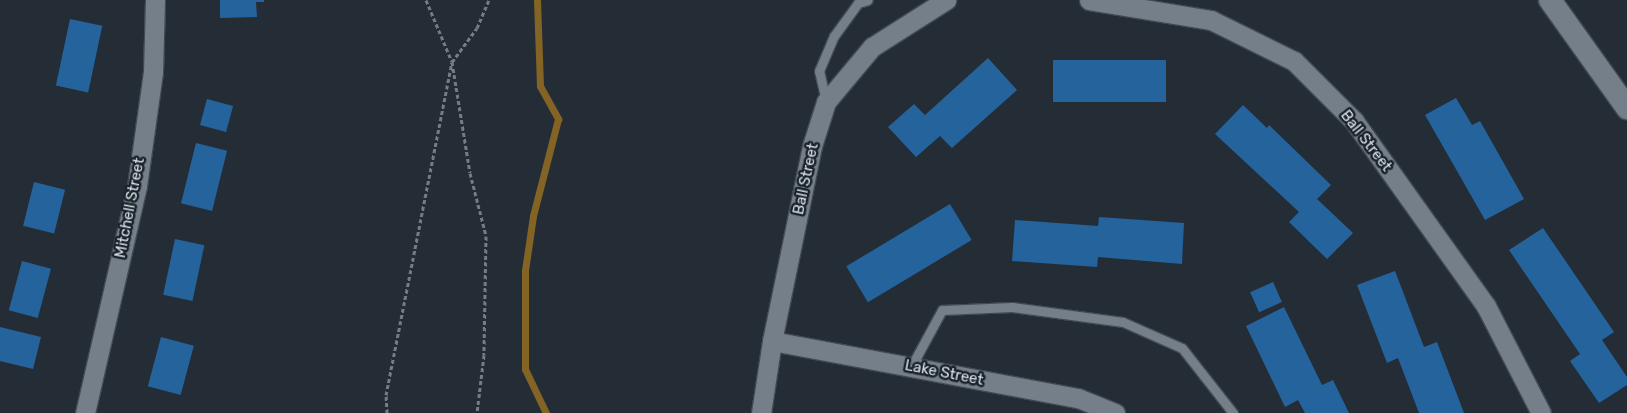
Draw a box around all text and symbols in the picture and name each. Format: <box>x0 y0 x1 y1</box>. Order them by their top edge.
street label: Ball Street <box>1337 107 1395 175</box>
street label: Ball Street <box>790 142 822 216</box>
street label: Mitchell Street <box>111 156 149 260</box>
street label: Lake Street <box>903 357 985 389</box>

